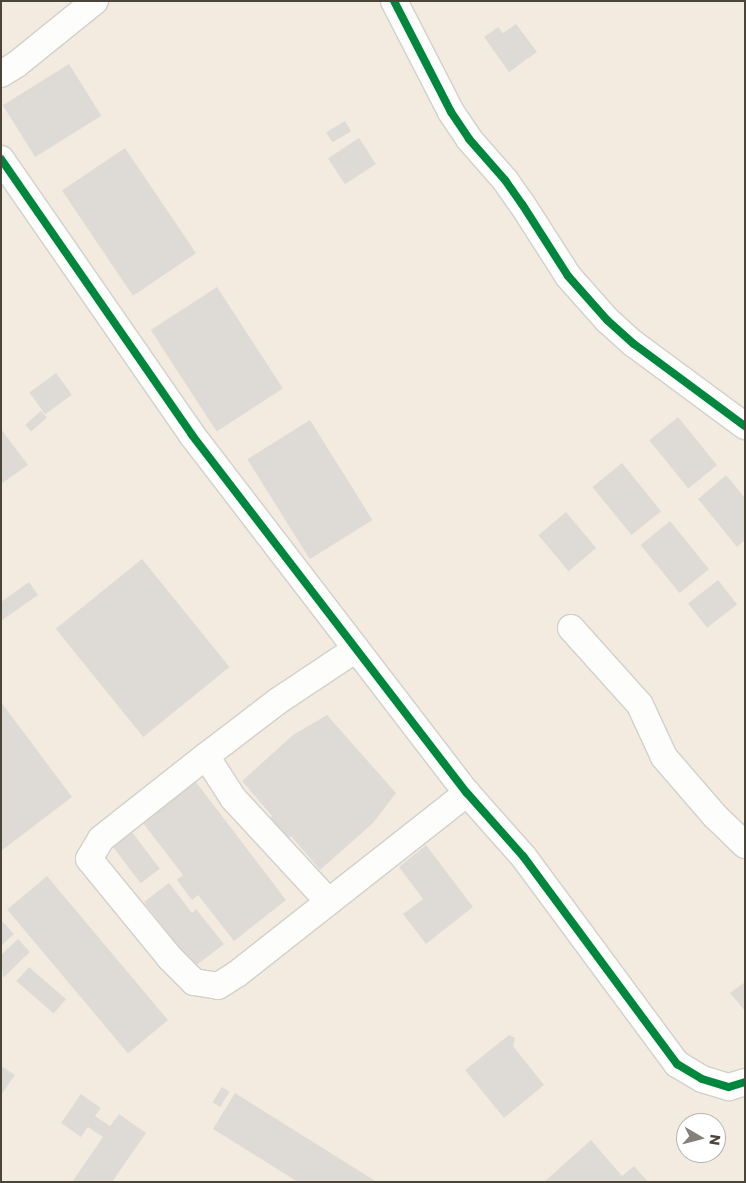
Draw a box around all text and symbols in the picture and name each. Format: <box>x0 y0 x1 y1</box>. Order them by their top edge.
north arrow <box>676 1113 726 1163</box>
text: N <box>704 1133 725 1147</box>

